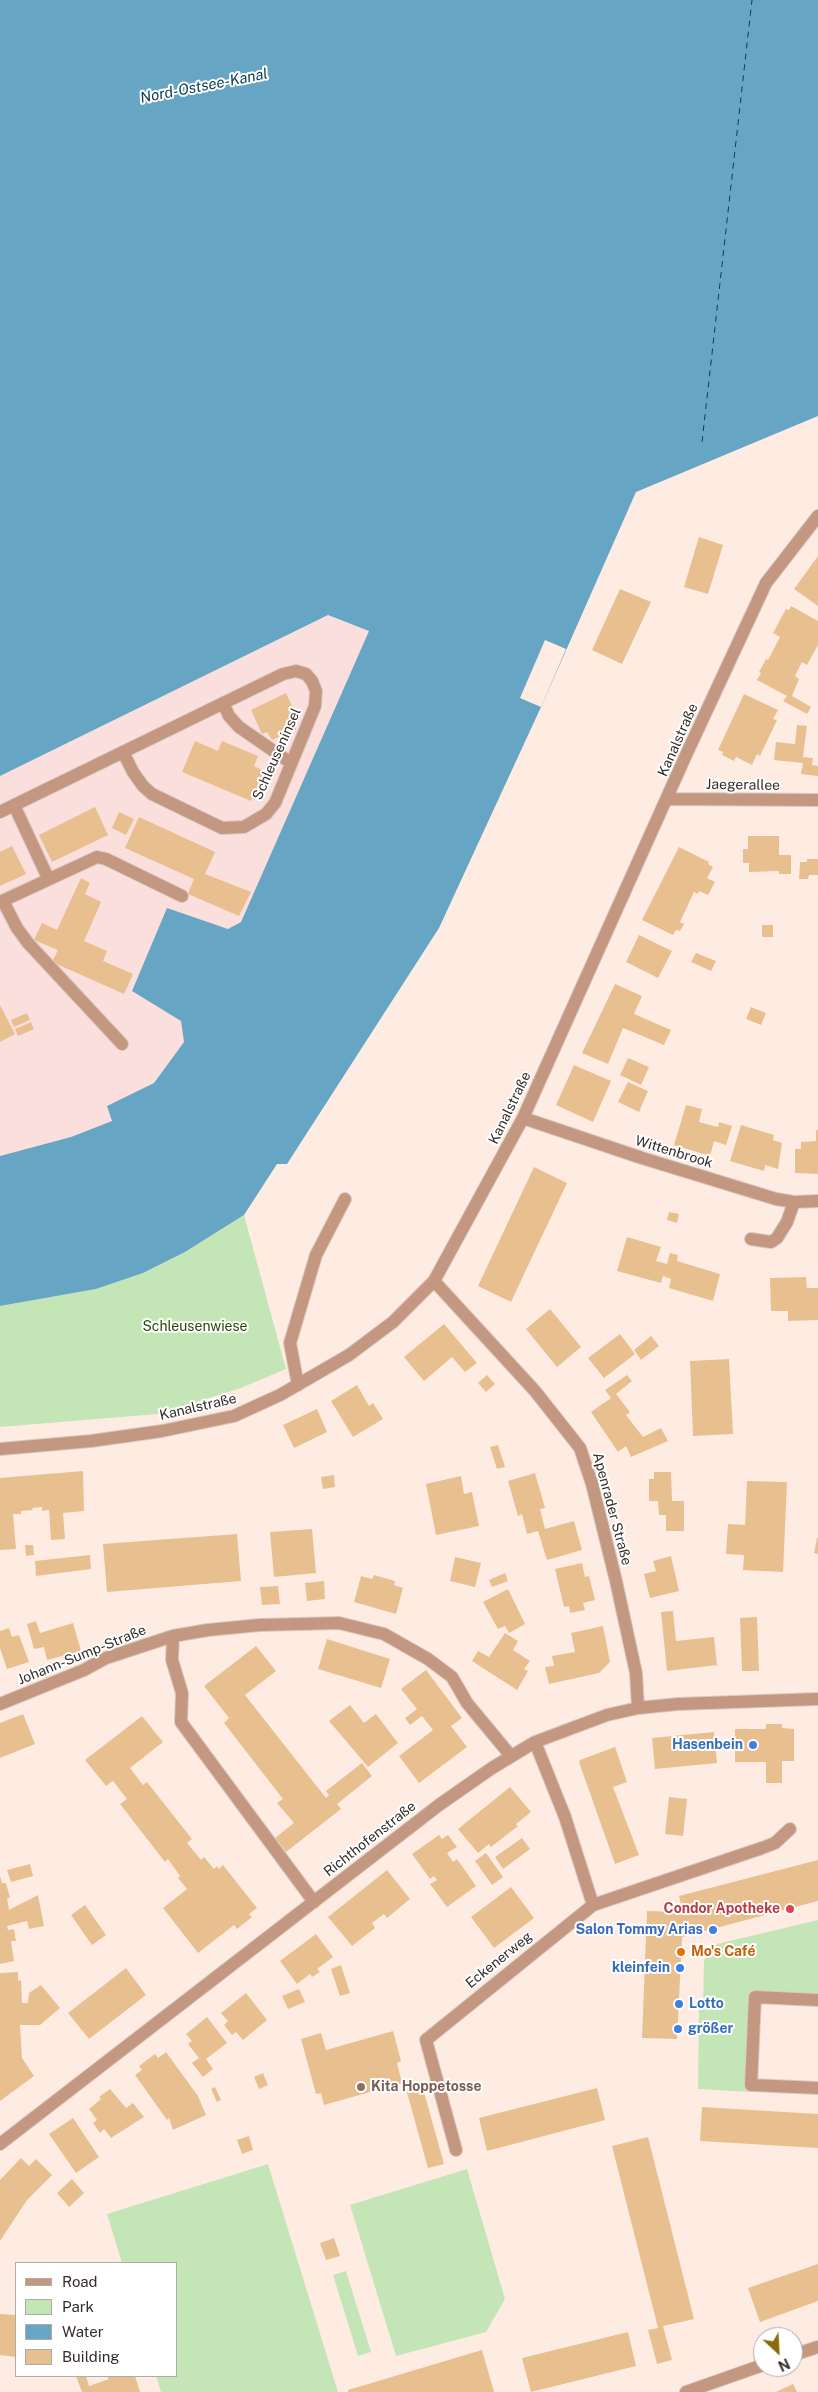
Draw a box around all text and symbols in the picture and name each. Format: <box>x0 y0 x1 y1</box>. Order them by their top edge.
water label: Nord-Ostsee-Kanal <box>139 65 269 107</box>
street label: Kanalstraße <box>654 701 702 779</box>
street label: Schleuseninsel <box>249 705 305 803</box>
street label: Jaegerallee <box>706 776 780 794</box>
street label: Kanalstraße <box>485 1069 535 1147</box>
street label: Wittenbrook <box>633 1132 715 1172</box>
park label: Schleusenwiese <box>142 1319 248 1335</box>
street label: Kanalstraße <box>158 1390 238 1424</box>
street label: Apenrader Straße <box>589 1451 635 1567</box>
street label: Johann-Sump-Straße <box>15 1622 149 1688</box>
place label: Hasenbein <box>672 1737 743 1753</box>
marker: Hasenbein <box>747 1739 759 1751</box>
street label: Richthofenstraße <box>321 1798 419 1880</box>
place label: Condor Apotheke <box>664 1901 780 1917</box>
marker: Condor Apotheke <box>784 1903 796 1915</box>
place label: Salon Tommy Arias <box>575 1922 703 1938</box>
marker: Salon Tommy Arias <box>707 1924 719 1936</box>
street label: Eckenerweg <box>462 1928 536 1992</box>
place label: Mo's Café <box>691 1944 755 1960</box>
marker: Mo's Café <box>675 1946 687 1958</box>
place label: kleinfein <box>612 1960 670 1976</box>
marker: kleinfein <box>674 1962 686 1974</box>
place label: Lotto <box>689 1996 724 2012</box>
marker: Lotto <box>673 1998 685 2010</box>
place label: größer <box>688 2021 733 2037</box>
marker: größer <box>672 2023 684 2035</box>
place label: Kita Hoppetosse <box>371 2079 482 2095</box>
marker: Kita Hoppetosse <box>355 2081 367 2093</box>
legend <box>15 2262 178 2377</box>
text: Road <box>62 2273 98 2290</box>
text: Park <box>62 2298 94 2315</box>
text: Water <box>62 2323 104 2340</box>
north arrow <box>753 2327 803 2377</box>
text: Building <box>62 2348 120 2365</box>
text: N <box>776 2355 792 2374</box>

